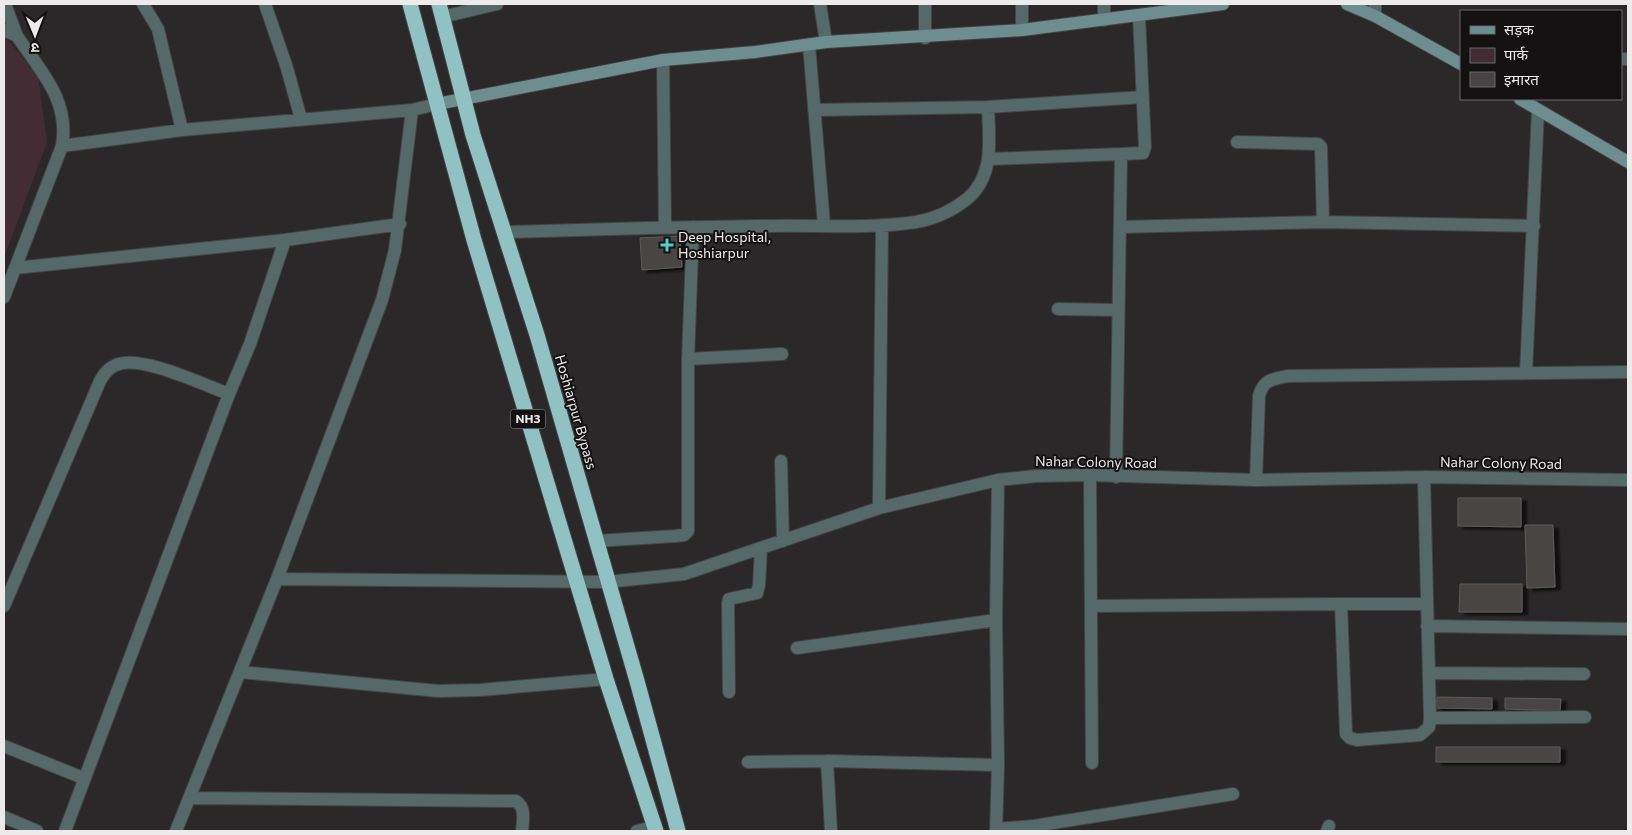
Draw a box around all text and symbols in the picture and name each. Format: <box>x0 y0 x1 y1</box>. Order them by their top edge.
north arrow <box>10 10 60 60</box>
legend <box>1460 10 1622 100</box>
text: सड़क <box>1504 20 1534 38</box>
text: उ <box>30 40 39 57</box>
text: पार्क <box>1504 45 1528 63</box>
text: इमारत <box>1504 70 1539 88</box>
place label: Deep Hospital, Hoshiarpur <box>678 228 771 261</box>
marker: Deep Hospital, Hoshiarpur <box>660 238 674 252</box>
street label: Hoshiarpur Bypass <box>552 353 601 471</box>
road number: NH3 <box>510 409 546 428</box>
street label: Nahar Colony Road <box>1035 452 1157 471</box>
street label: Nahar Colony Road <box>1440 453 1562 472</box>

